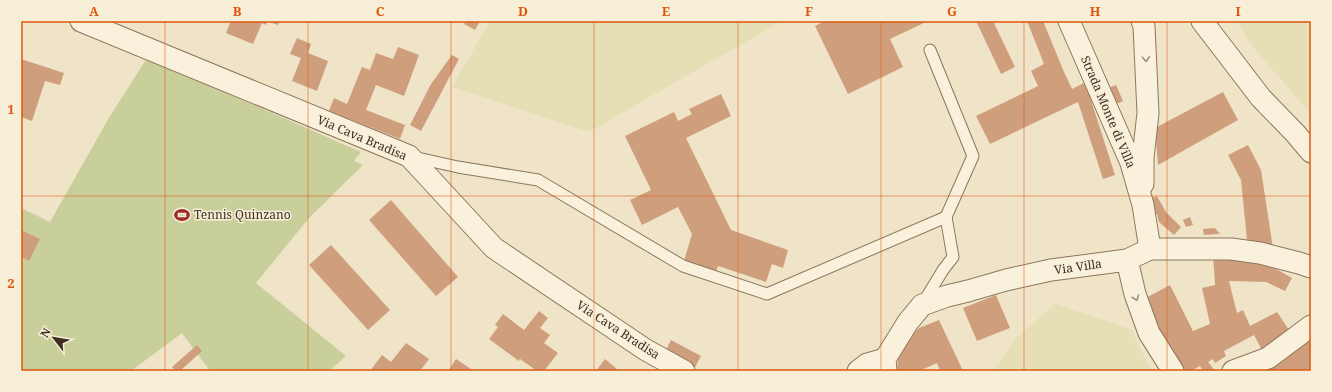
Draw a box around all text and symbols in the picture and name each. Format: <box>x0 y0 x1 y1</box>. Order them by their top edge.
text: A <box>89 2 99 20</box>
text: B <box>233 2 242 20</box>
text: C <box>376 2 385 20</box>
text: D <box>518 2 528 20</box>
text: E <box>662 2 671 20</box>
text: F <box>805 2 813 20</box>
text: G <box>947 2 957 20</box>
text: H <box>1090 2 1101 20</box>
text: I <box>1235 2 1241 20</box>
street label: Strada Monte di Villa <box>1077 53 1140 171</box>
one-way arrow <box>1141 56 1150 62</box>
text: 1 <box>7 100 15 118</box>
street label: Via Cava Bradisa <box>315 111 410 164</box>
sports icon: Tennis Quinzano <box>173 206 191 224</box>
place label: Tennis Quinzano <box>194 206 291 223</box>
street label: Via Villa <box>1053 255 1103 278</box>
text: 2 <box>7 274 15 292</box>
one-way arrow <box>1132 294 1140 301</box>
street label: Via Cava Bradisa <box>573 296 663 363</box>
north arrow <box>34 318 74 358</box>
text: N <box>36 325 54 340</box>

